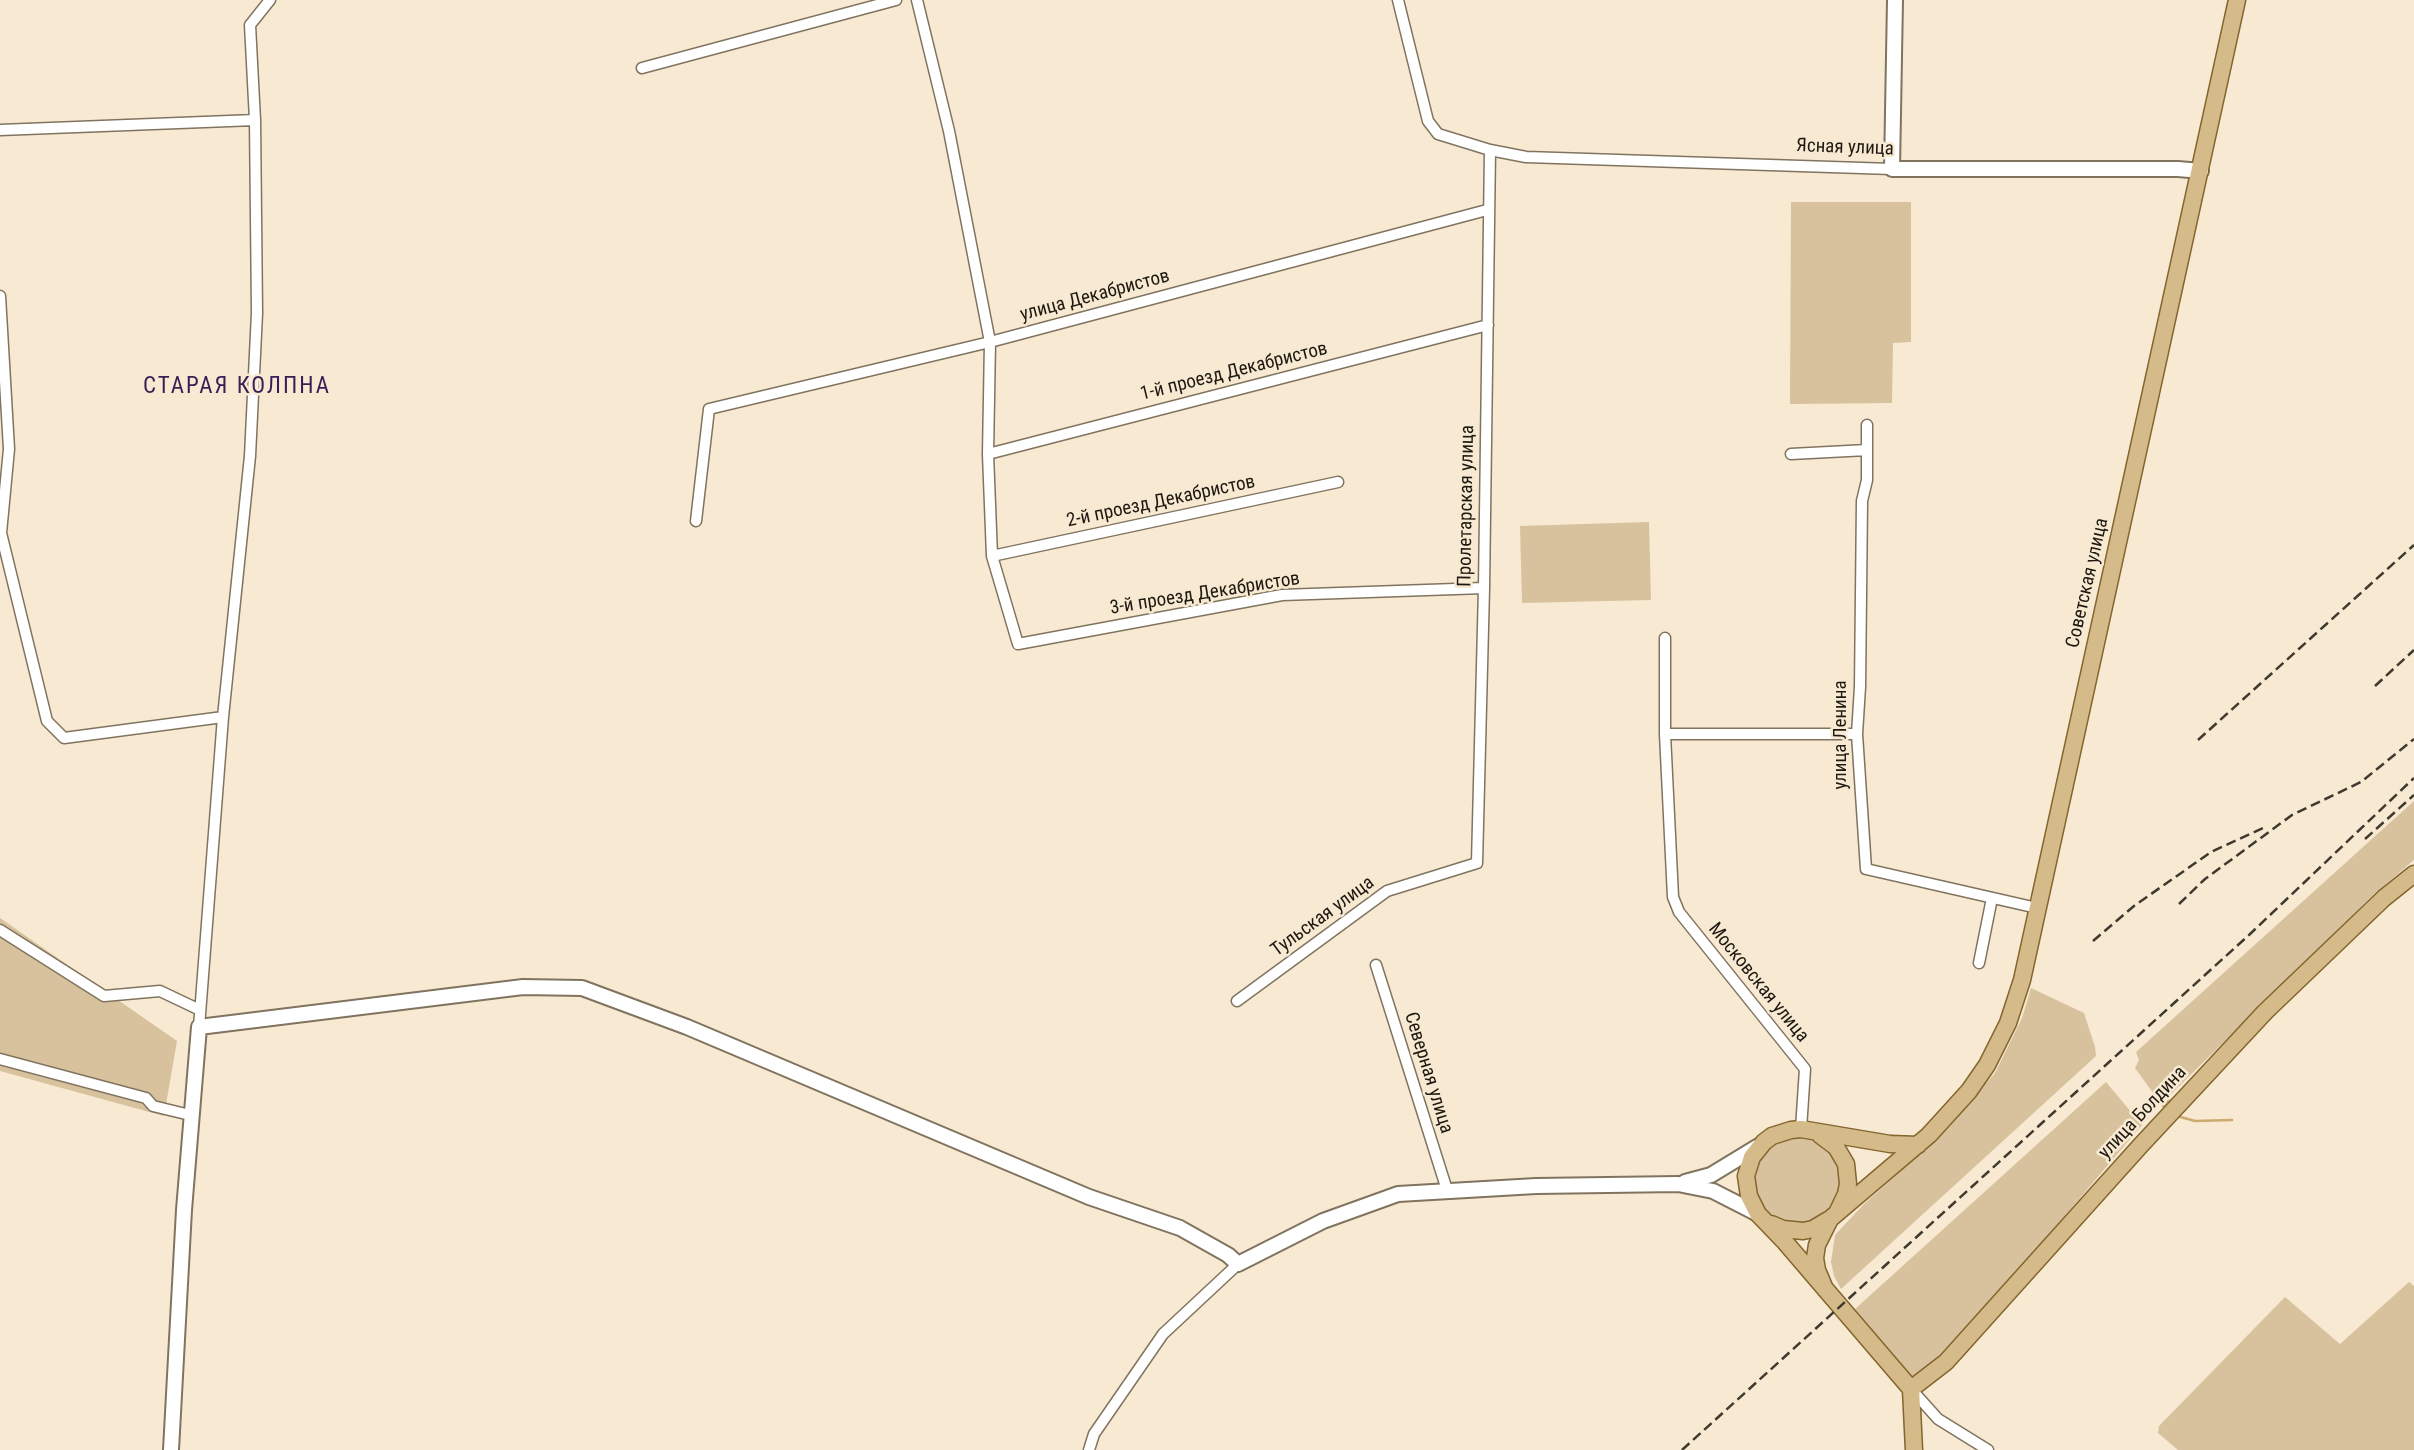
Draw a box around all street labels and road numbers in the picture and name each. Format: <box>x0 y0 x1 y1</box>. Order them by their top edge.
street label: Ясная улица <box>1796 135 1894 161</box>
street label: улица Декабристов <box>1018 265 1172 327</box>
street label: 1-й проезд Декабристов <box>1138 338 1330 406</box>
street label: Пролетарская улица <box>1454 425 1480 587</box>
street label: 2-й проезд Декабристов <box>1065 471 1257 533</box>
street label: Советская улица <box>2062 516 2114 650</box>
street label: 3-й проезд Декабристов <box>1108 568 1302 620</box>
street label: улица Ленина <box>1830 680 1852 790</box>
street label: Тульская улица <box>1267 872 1379 962</box>
street label: Московская улица <box>1703 919 1813 1047</box>
street label: Северная улица <box>1399 1010 1457 1136</box>
street label: улица Болдина <box>2094 1062 2192 1164</box>

